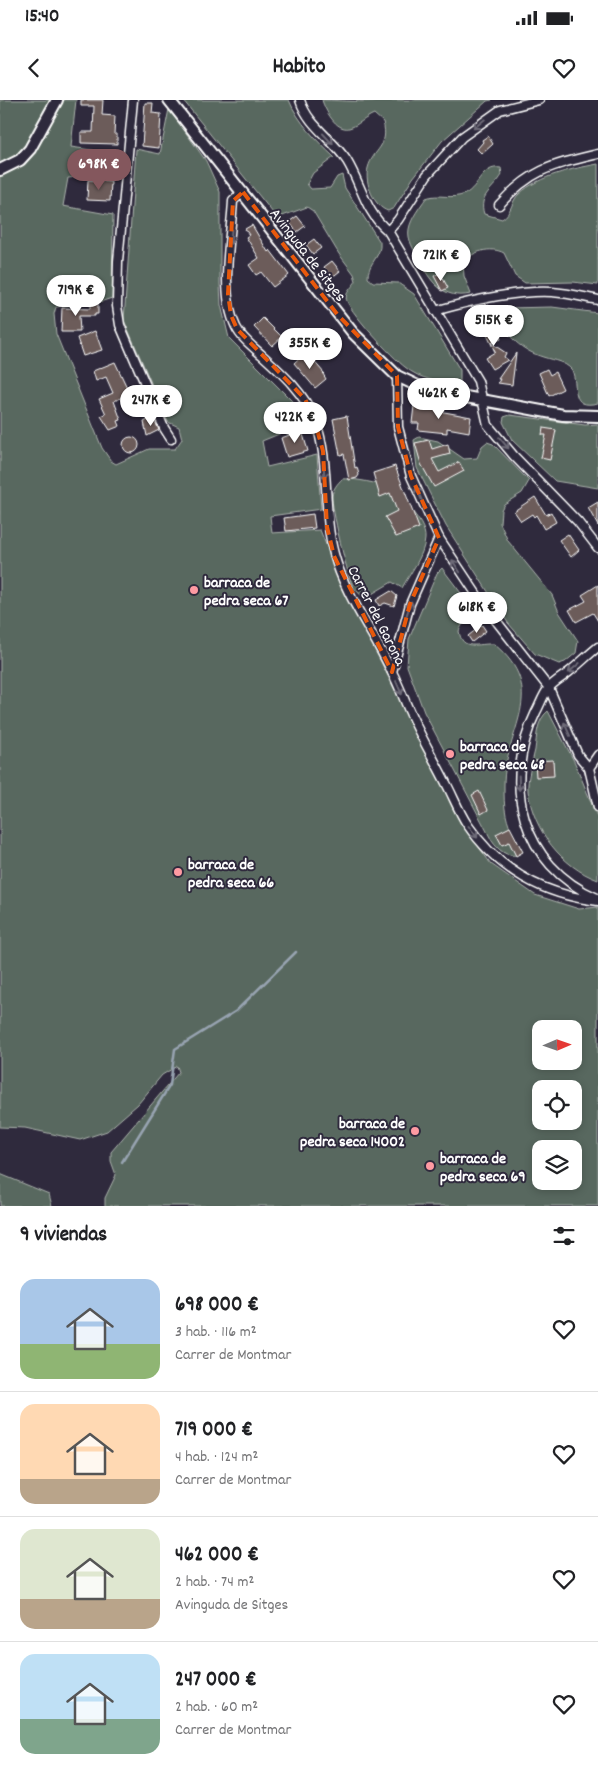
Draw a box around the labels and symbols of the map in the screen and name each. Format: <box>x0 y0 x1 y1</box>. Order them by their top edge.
one-way arrow <box>472 118 485 129</box>
one-way arrow <box>322 133 334 146</box>
pin: 698K € <box>58 148 140 191</box>
street label: Avinguda de Sitges <box>263 204 351 307</box>
one-way arrow <box>226 228 235 244</box>
pin: 721K € <box>400 240 482 282</box>
pin: 719K € <box>35 274 117 317</box>
pin: 515K € <box>453 304 535 347</box>
pin: 355K € <box>269 328 351 370</box>
pin: 462K € <box>398 378 480 420</box>
pin: 247K € <box>110 384 192 427</box>
pin: 422K € <box>254 402 336 444</box>
one-way arrow <box>498 436 509 449</box>
one-way arrow <box>319 463 328 479</box>
one-way arrow <box>413 487 423 502</box>
one-way arrow <box>450 559 460 573</box>
street label: Carrer del Garona <box>341 562 411 671</box>
place label: barraca de pedra seca 67 <box>204 572 288 613</box>
marker: barraca de pedra seca 67 <box>188 584 200 596</box>
pin: 618K € <box>436 592 518 634</box>
one-way arrow <box>405 600 414 616</box>
one-way arrow <box>567 662 580 674</box>
one-way arrow <box>395 680 405 695</box>
one-way arrow <box>561 722 571 737</box>
place label: barraca de pedra seca 68 <box>460 736 545 777</box>
marker: barraca de pedra seca 68 <box>444 748 456 760</box>
one-way arrow <box>514 775 523 791</box>
one-way arrow <box>468 825 478 839</box>
place label: barraca de pedra seca 66 <box>188 854 274 895</box>
marker: barraca de pedra seca 66 <box>172 866 184 878</box>
north arrow <box>532 1020 582 1070</box>
place label: barraca de pedra seca 14002 <box>300 1113 405 1154</box>
marker: barraca de pedra seca 14002 <box>409 1125 421 1137</box>
place label: barraca de pedra seca 69 <box>440 1148 526 1189</box>
marker: barraca de pedra seca 69 <box>424 1160 436 1172</box>

